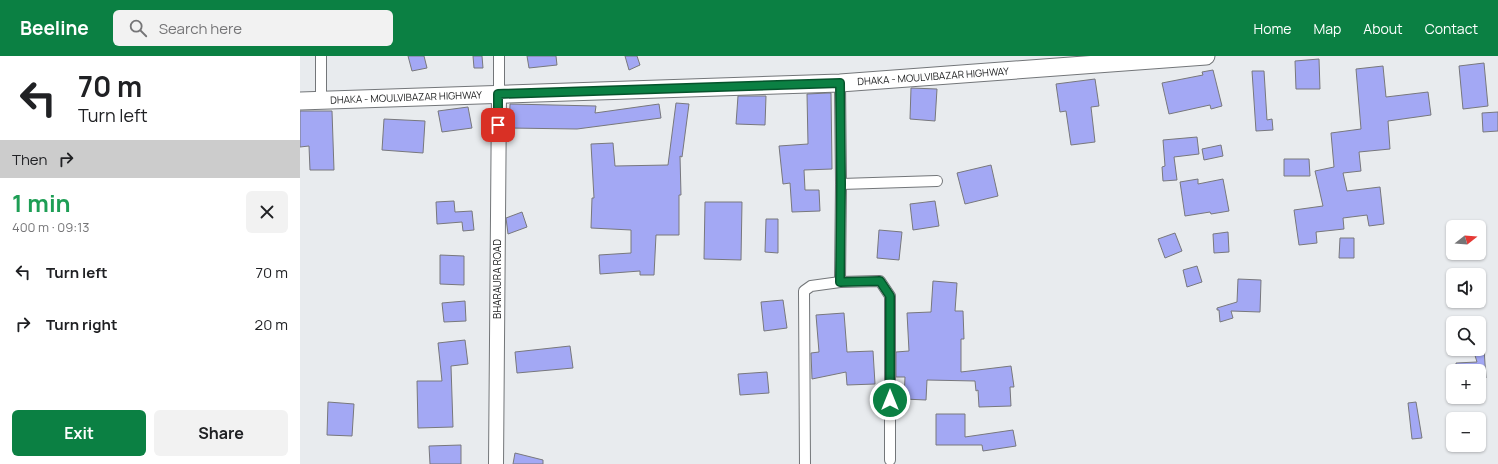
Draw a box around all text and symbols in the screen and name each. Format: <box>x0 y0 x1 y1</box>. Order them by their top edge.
search box <box>113 10 393 46</box>
text: Beeline <box>20 15 89 41</box>
icon: search <box>127 17 149 39</box>
text: Search here <box>159 18 242 39</box>
text: Home <box>1254 19 1291 38</box>
text: Map <box>1313 19 1341 38</box>
text: About <box>1363 19 1403 38</box>
text: Contact <box>1425 19 1478 38</box>
street label: DHAKA - MOULVIBAZAR HIGHWAY <box>857 64 1010 88</box>
text: 70 m <box>78 67 142 105</box>
icon: left <box>12 72 64 124</box>
street label: DHAKA - MOULVIBAZAR HIGHWAY <box>330 87 483 107</box>
text: Turn left <box>78 103 148 127</box>
pin <box>481 108 515 142</box>
icon: arrive <box>487 114 509 136</box>
icon: right <box>55 148 77 170</box>
text: Then <box>12 149 47 170</box>
text: 1 min <box>12 186 71 219</box>
button: close <box>246 191 288 233</box>
text: 400 m · 09:13 <box>12 218 89 236</box>
north arrow <box>1446 220 1486 260</box>
map controls <box>1446 220 1486 452</box>
street label: BHARAURA ROAD <box>490 239 504 319</box>
icon: left <box>12 261 34 283</box>
text: Turn left <box>46 262 108 283</box>
text: 70 m <box>256 262 288 283</box>
button: sound <box>1446 268 1486 308</box>
icon: right <box>12 313 34 335</box>
text: Turn right <box>46 314 117 335</box>
text: 20 m <box>255 314 288 335</box>
button: search <box>1446 316 1486 356</box>
button: + <box>1446 364 1486 404</box>
position arrow <box>869 379 911 421</box>
button: Exit <box>12 410 146 456</box>
button: Share <box>154 410 288 456</box>
button: − <box>1446 412 1486 452</box>

